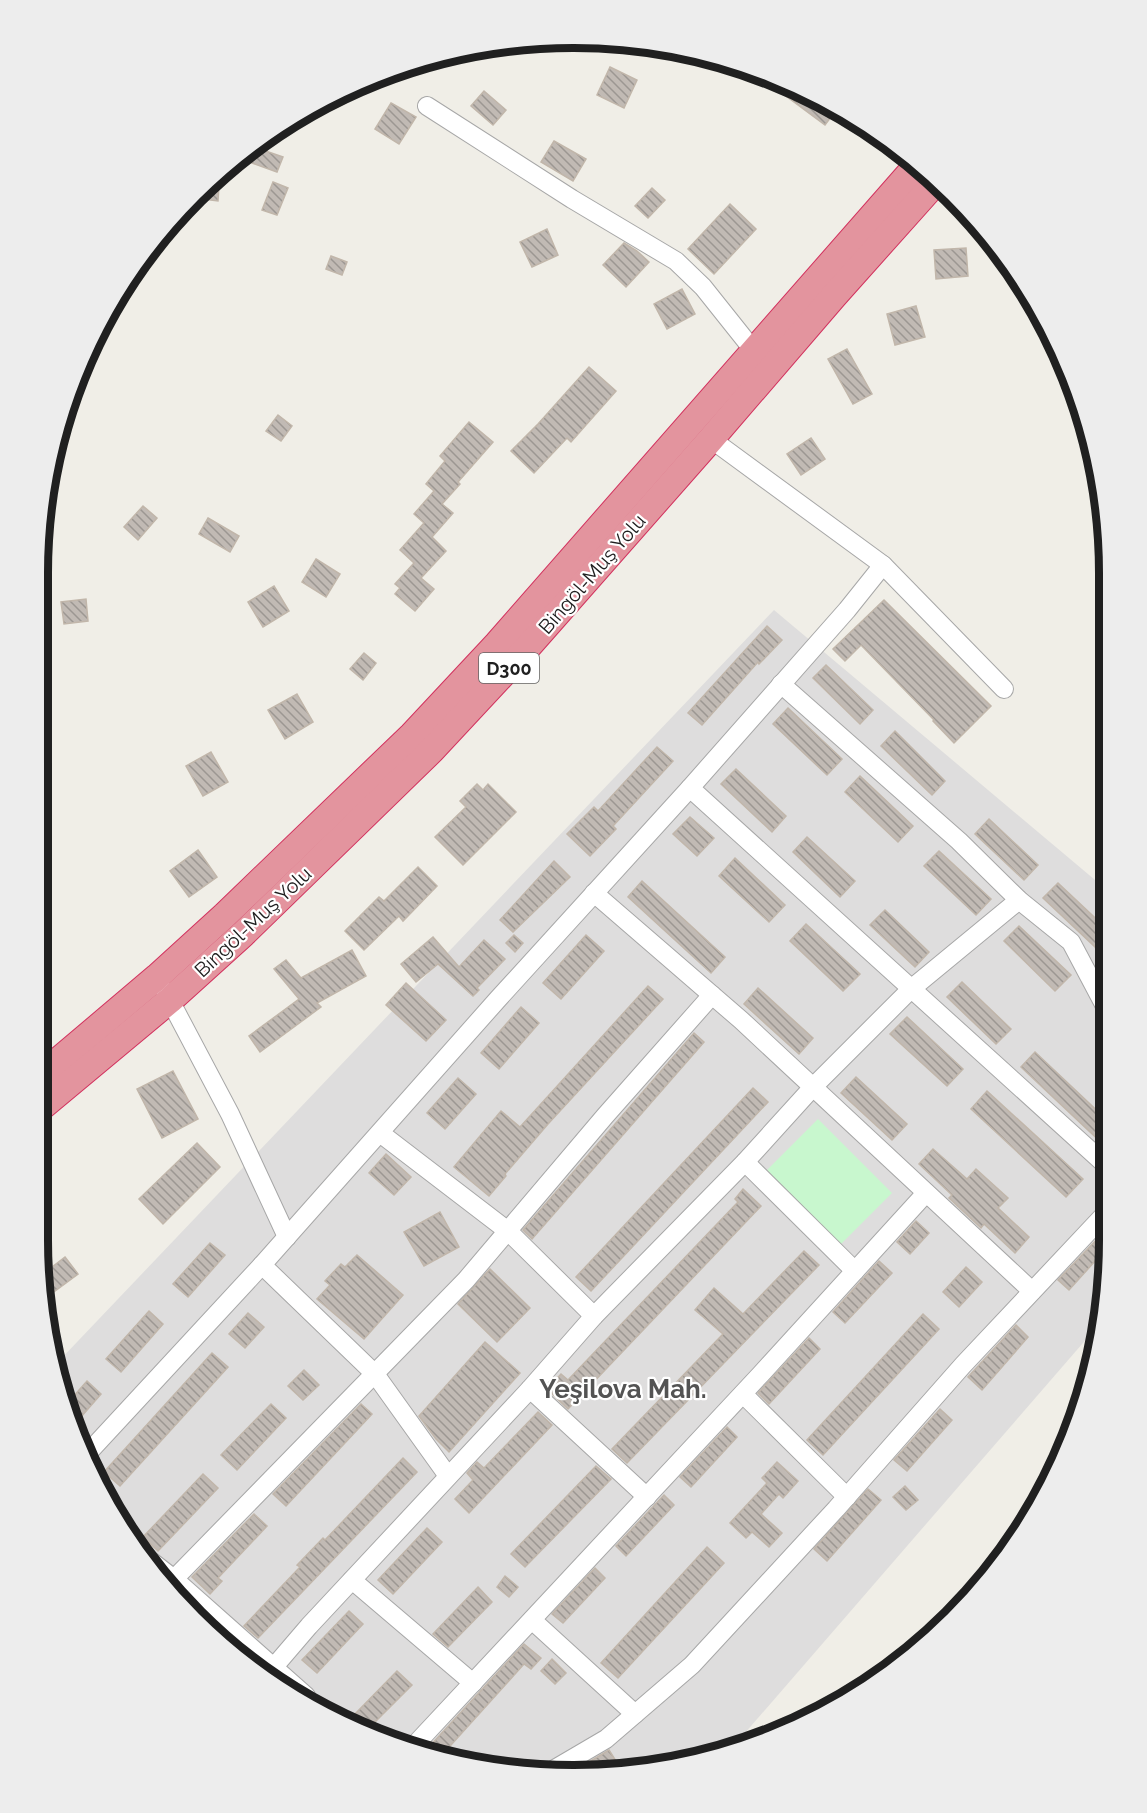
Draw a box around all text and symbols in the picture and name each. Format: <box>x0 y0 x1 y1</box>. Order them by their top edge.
street label: Bingöl-Muş Yolu <box>533 509 651 639</box>
road number: D300 <box>479 653 539 683</box>
street label: Bingöl-Muş Yolu <box>190 862 316 982</box>
district label: Yeşilova Mah. <box>539 1374 707 1404</box>

